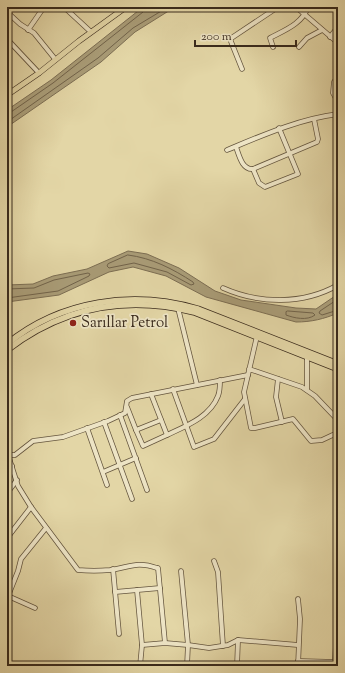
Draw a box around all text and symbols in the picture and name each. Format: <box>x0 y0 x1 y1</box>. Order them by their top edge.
scale bar <box>195 22 296 48</box>
text: 200 m <box>201 28 232 46</box>
place label: Sarıllar Petrol <box>81 313 168 334</box>
marker: Sarıllar Petrol <box>68 318 78 328</box>

